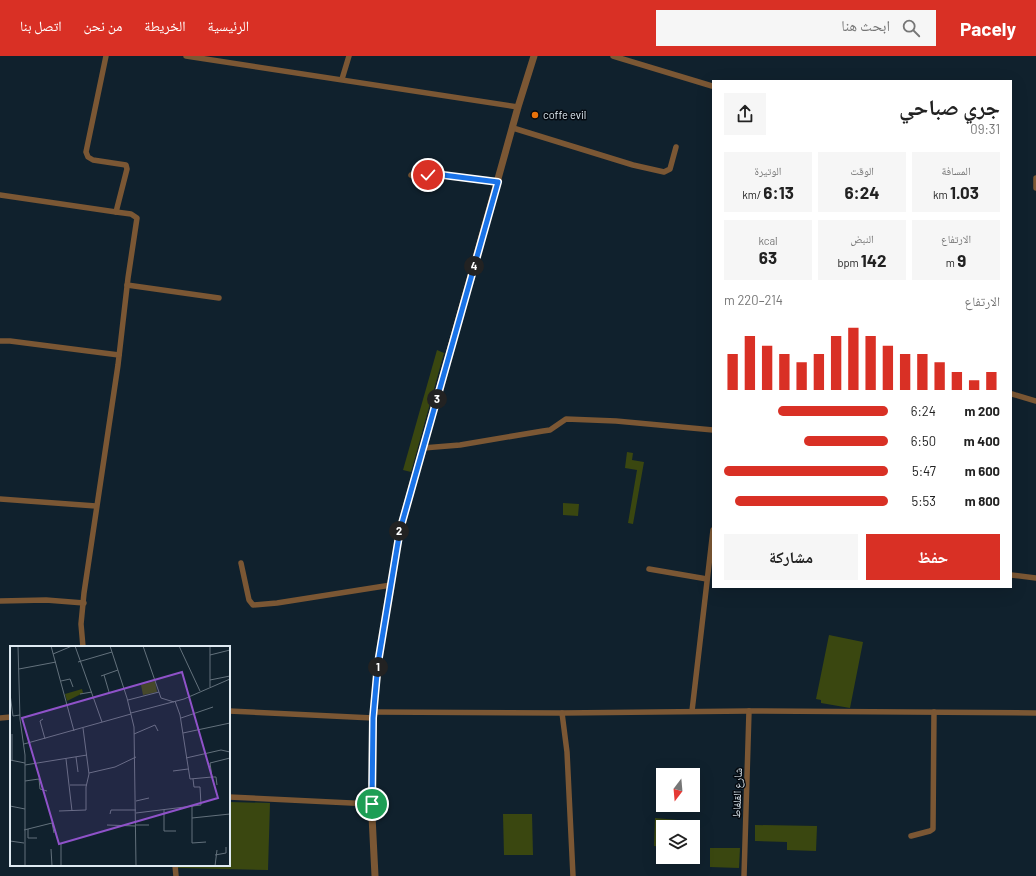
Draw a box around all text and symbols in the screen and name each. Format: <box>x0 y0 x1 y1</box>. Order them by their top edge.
search box <box>656 10 936 46</box>
text: ابحث هنا <box>841 16 890 34</box>
text: اتصل بنا <box>20 17 62 34</box>
text: من نحن <box>84 17 122 34</box>
text: الخريطة <box>144 17 186 34</box>
text: الرئيسية <box>208 17 249 34</box>
icon: search <box>900 17 922 39</box>
text: Pacely <box>960 17 1016 40</box>
button: share <box>724 93 766 135</box>
text: جري صباحي <box>899 93 1000 119</box>
place label: coffe evil <box>543 108 586 121</box>
marker: coffe evil <box>530 110 540 120</box>
text: 09:31 <box>970 121 1000 137</box>
pin <box>411 158 445 192</box>
icon: check <box>417 164 439 186</box>
text: الوتيرة <box>755 164 781 177</box>
text: الوقت <box>850 164 874 177</box>
text: المسافة <box>941 164 971 177</box>
text: 6:13 <box>763 182 794 202</box>
text: 6:24 <box>844 182 880 202</box>
text: 1.03 <box>950 182 979 202</box>
text: /km <box>742 188 763 201</box>
text: km <box>933 188 950 201</box>
text: النبض <box>850 232 874 245</box>
text: الارتفاع <box>941 232 971 245</box>
text: kcal <box>758 234 778 247</box>
text: 63 <box>759 247 777 267</box>
text: 142 <box>861 250 887 270</box>
text: 9 <box>957 250 966 270</box>
pin: 4 <box>464 256 484 276</box>
text: bpm <box>837 256 861 269</box>
text: m <box>946 256 957 269</box>
text: 4 <box>471 259 477 272</box>
text: 214–220 m <box>724 292 783 308</box>
text: الارتفاع <box>965 293 1000 309</box>
pin: 3 <box>427 389 447 409</box>
text: 3 <box>434 392 440 405</box>
text: 6:24 <box>911 403 936 419</box>
text: 200 m <box>964 403 1000 419</box>
text: 6:50 <box>911 433 936 449</box>
text: 400 m <box>964 433 1000 449</box>
text: 5:47 <box>912 463 936 479</box>
text: 600 m <box>965 463 1000 479</box>
text: 5:53 <box>912 493 936 509</box>
text: 800 m <box>965 493 1000 509</box>
pin: 2 <box>389 521 409 541</box>
text: 2 <box>396 524 402 537</box>
button: مشاركة <box>724 534 858 580</box>
button: حفظ <box>866 534 1000 580</box>
inset map <box>10 646 230 866</box>
pin: 1 <box>368 657 388 677</box>
text: 1 <box>376 660 380 673</box>
north arrow <box>656 768 700 812</box>
map controls <box>656 768 700 864</box>
street label: شارع القلفاط <box>729 768 745 818</box>
pin <box>355 787 389 821</box>
icon: arrive <box>361 793 383 815</box>
button: layers <box>656 820 700 864</box>

